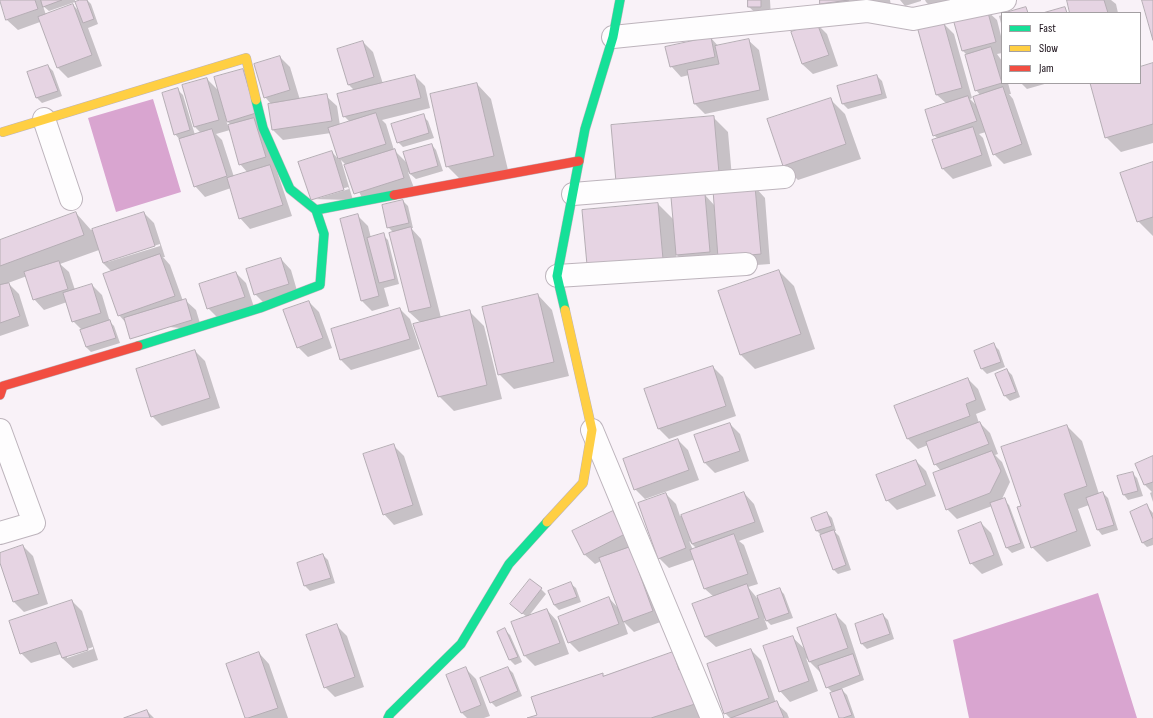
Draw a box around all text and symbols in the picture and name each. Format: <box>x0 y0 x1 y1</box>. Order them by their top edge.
legend <box>1001 12 1141 84</box>
text: Fast <box>1039 21 1056 36</box>
text: Slow <box>1039 41 1058 56</box>
text: Jam <box>1039 61 1054 76</box>

